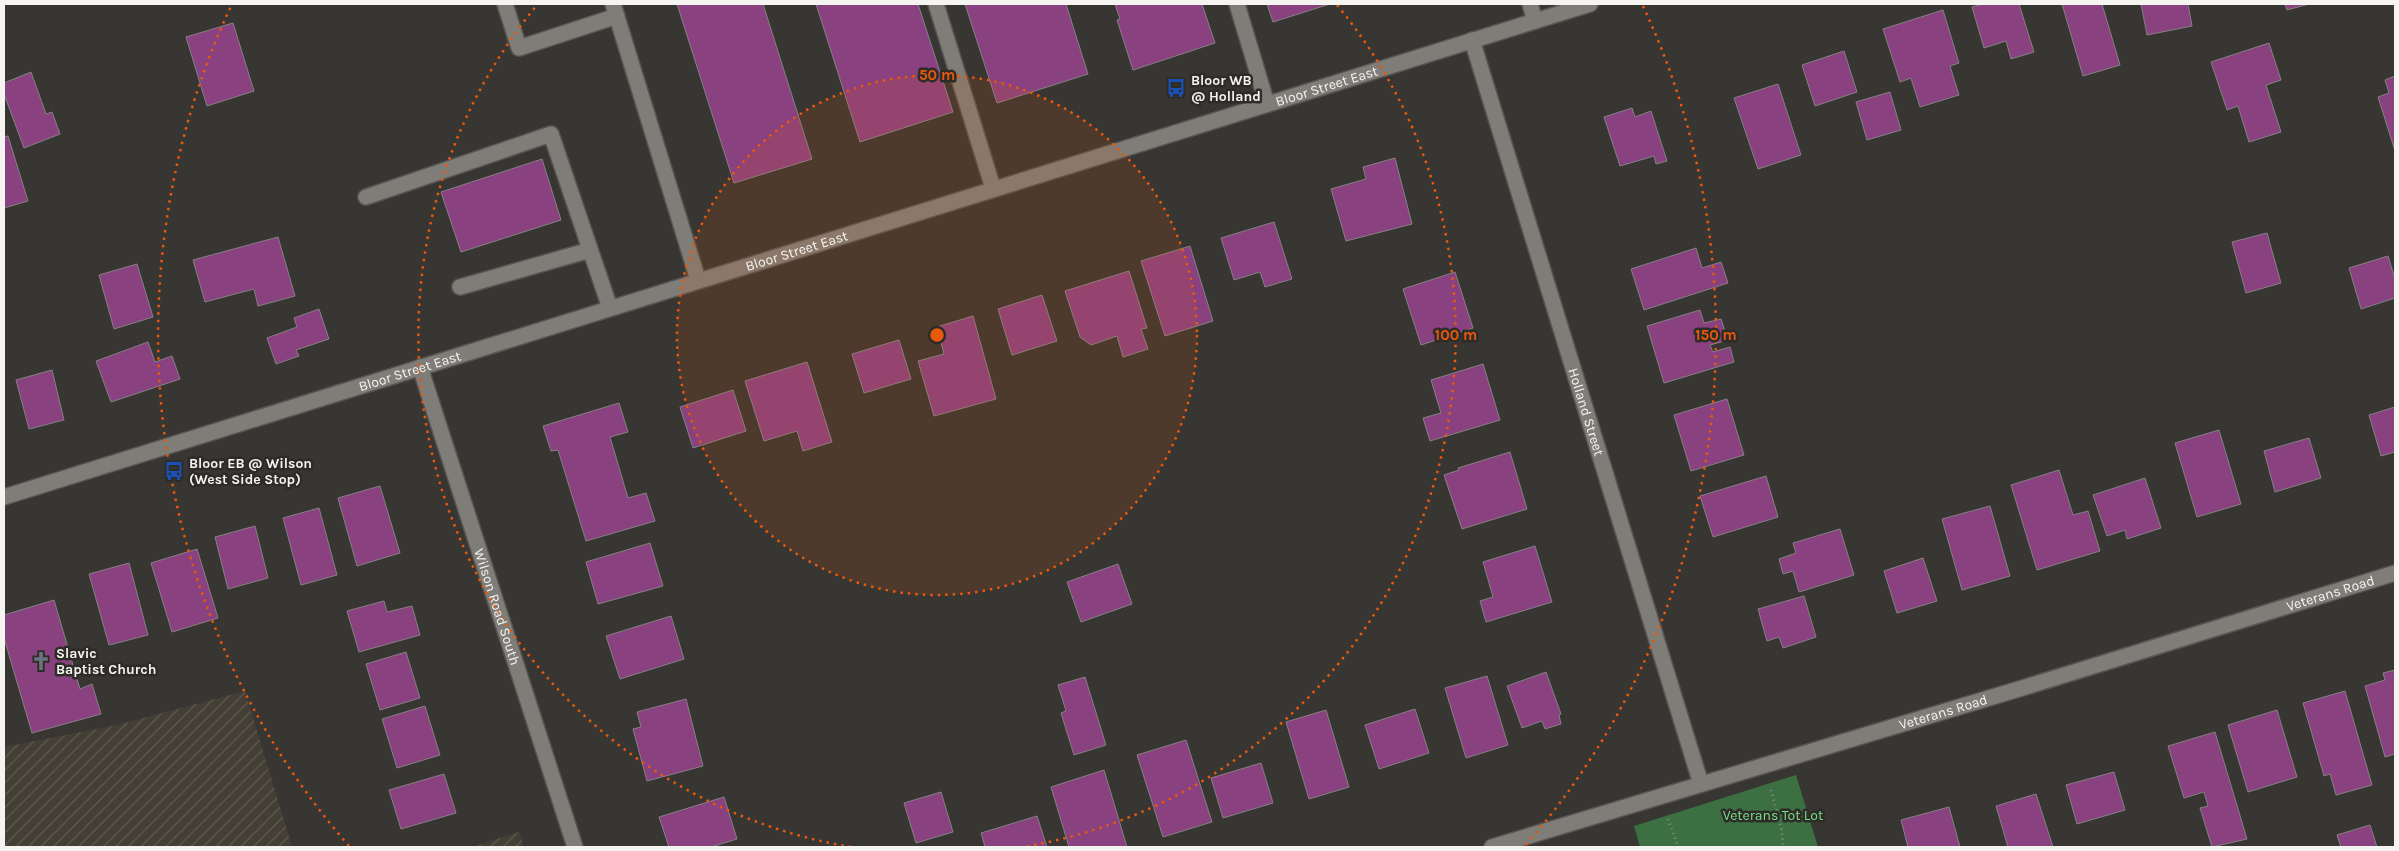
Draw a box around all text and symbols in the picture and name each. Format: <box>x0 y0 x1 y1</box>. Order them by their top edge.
street label: Bloor Street East <box>1273 62 1380 110</box>
text: 50 m <box>919 66 955 84</box>
place label: Bloor WB @ Holland <box>1191 72 1261 105</box>
bus stop icon: Bloor WB @ Holland <box>1165 77 1187 99</box>
street label: Bloor Street East <box>743 227 850 275</box>
centre of rings <box>928 326 946 344</box>
text: 100 m <box>1435 326 1477 344</box>
text: 150 m <box>1695 326 1737 344</box>
street label: Bloor Street East <box>357 347 463 395</box>
street label: Holland Street <box>1565 366 1608 458</box>
place label: Bloor EB @ Wilson (West Side Stop) <box>189 455 312 488</box>
bus stop icon: Bloor EB @ Wilson (West Side Stop) <box>163 460 185 482</box>
street label: Wilson Road South <box>471 546 524 667</box>
street label: Veterans Road <box>2284 571 2376 615</box>
place label: Slavic Baptist Church <box>56 645 156 678</box>
church icon: Slavic Baptist Church <box>30 650 52 672</box>
street label: Veterans Road <box>1897 690 1989 733</box>
park label: Veterans Tot Lot <box>1723 807 1823 824</box>

